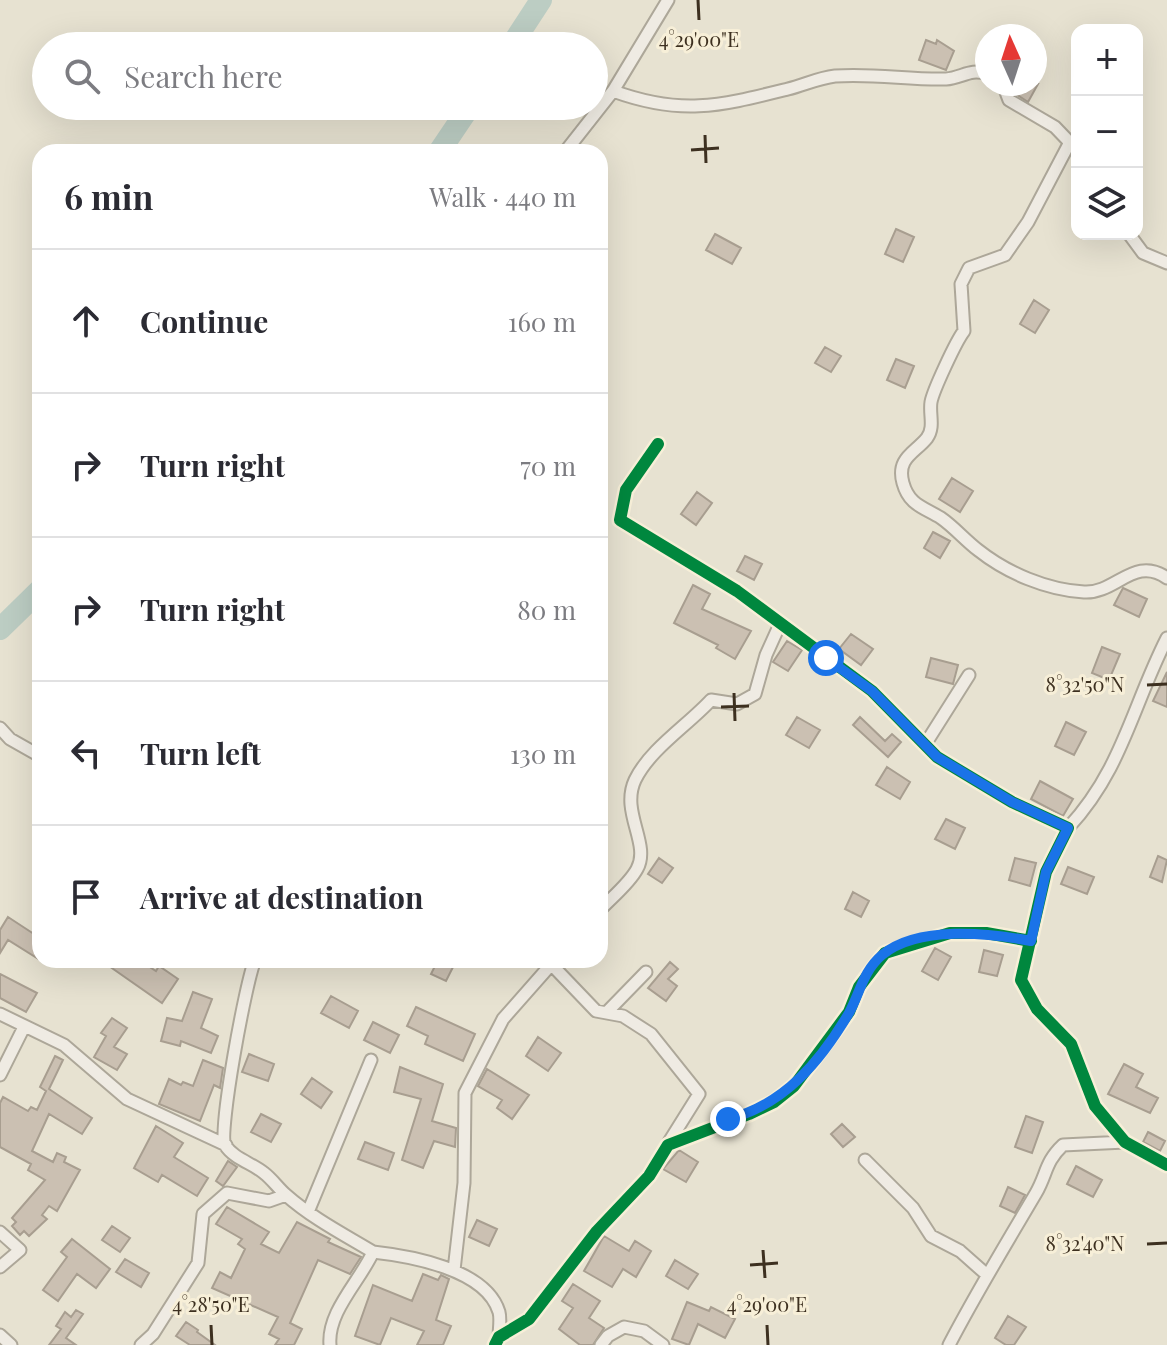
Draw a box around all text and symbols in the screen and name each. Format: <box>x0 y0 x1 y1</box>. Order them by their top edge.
north arrow <box>975 24 1047 96</box>
map controls <box>1071 24 1143 240</box>
button: + <box>1071 24 1143 96</box>
text: 4°29'00"E <box>659 25 739 52</box>
search box <box>32 32 608 120</box>
icon: search <box>60 54 104 98</box>
text: Search here <box>124 56 283 96</box>
button: − <box>1071 96 1143 168</box>
button: layers <box>1071 168 1143 240</box>
text: 6 min <box>64 173 153 219</box>
text: Walk · 440 m <box>429 179 576 214</box>
icon: ahead <box>64 299 108 343</box>
text: Continue <box>140 301 268 341</box>
text: 160 m <box>508 304 576 339</box>
icon: right <box>64 443 108 487</box>
text: Turn right <box>140 445 285 485</box>
text: 70 m <box>520 448 576 483</box>
icon: right <box>64 587 108 631</box>
text: Turn right <box>140 589 285 629</box>
text: 80 m <box>517 592 576 627</box>
route start <box>808 640 844 676</box>
text: 8°32'50"N <box>1046 670 1124 697</box>
icon: left <box>64 731 108 775</box>
text: Turn left <box>140 733 261 773</box>
text: 130 m <box>510 736 576 771</box>
icon: arrive <box>64 875 108 919</box>
text: Arrive at destination <box>140 877 423 917</box>
route end <box>710 1101 746 1137</box>
text: 8°32'40"N <box>1046 1229 1124 1256</box>
text: 4°28'50"E <box>172 1290 250 1317</box>
text: 4°29'00"E <box>727 1290 807 1317</box>

